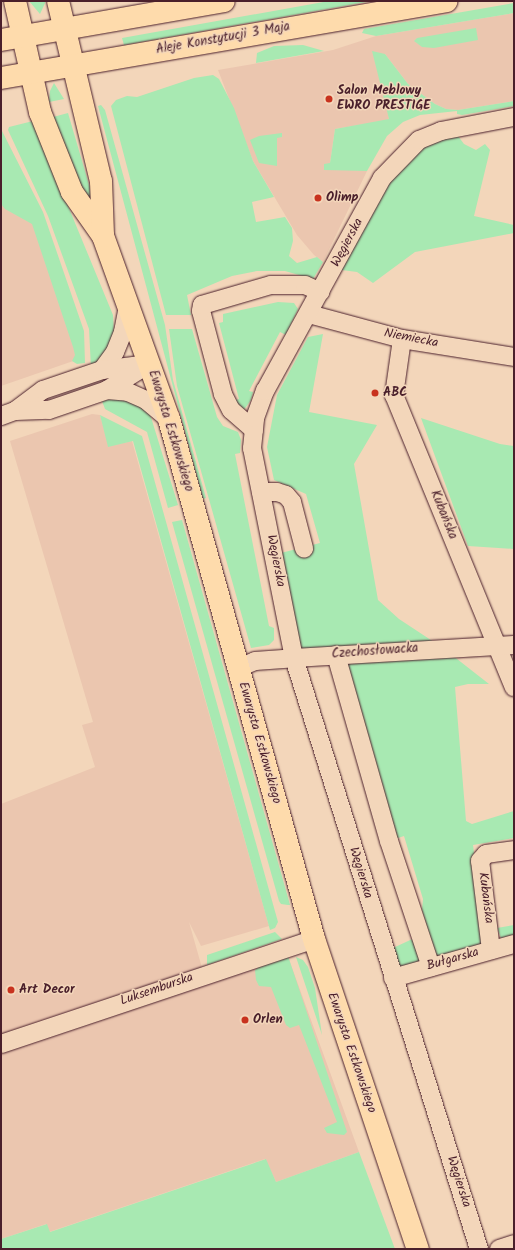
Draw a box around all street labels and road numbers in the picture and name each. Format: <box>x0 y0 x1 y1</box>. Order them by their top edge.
street label: Aleje Konstytucji 3 Maja <box>155 20 291 58</box>
street label: Węgierska <box>329 216 367 270</box>
street label: Niemiecka <box>383 326 439 352</box>
street label: Ewarysta Estkowskiego <box>144 368 196 494</box>
street label: Kubańska <box>426 488 460 542</box>
street label: Węgierska <box>262 533 288 589</box>
street label: Czechosłowacka <box>331 641 419 663</box>
street label: Ewarysta Estkowskiego <box>234 680 284 806</box>
street label: Węgierska <box>345 845 375 901</box>
street label: Kubańska <box>474 871 496 925</box>
street label: Bułgarska <box>425 945 481 975</box>
street label: Luksemburska <box>118 970 196 1010</box>
street label: Ewarysta Estkowskiego <box>323 991 379 1115</box>
street label: Węgierska <box>442 1154 474 1210</box>

